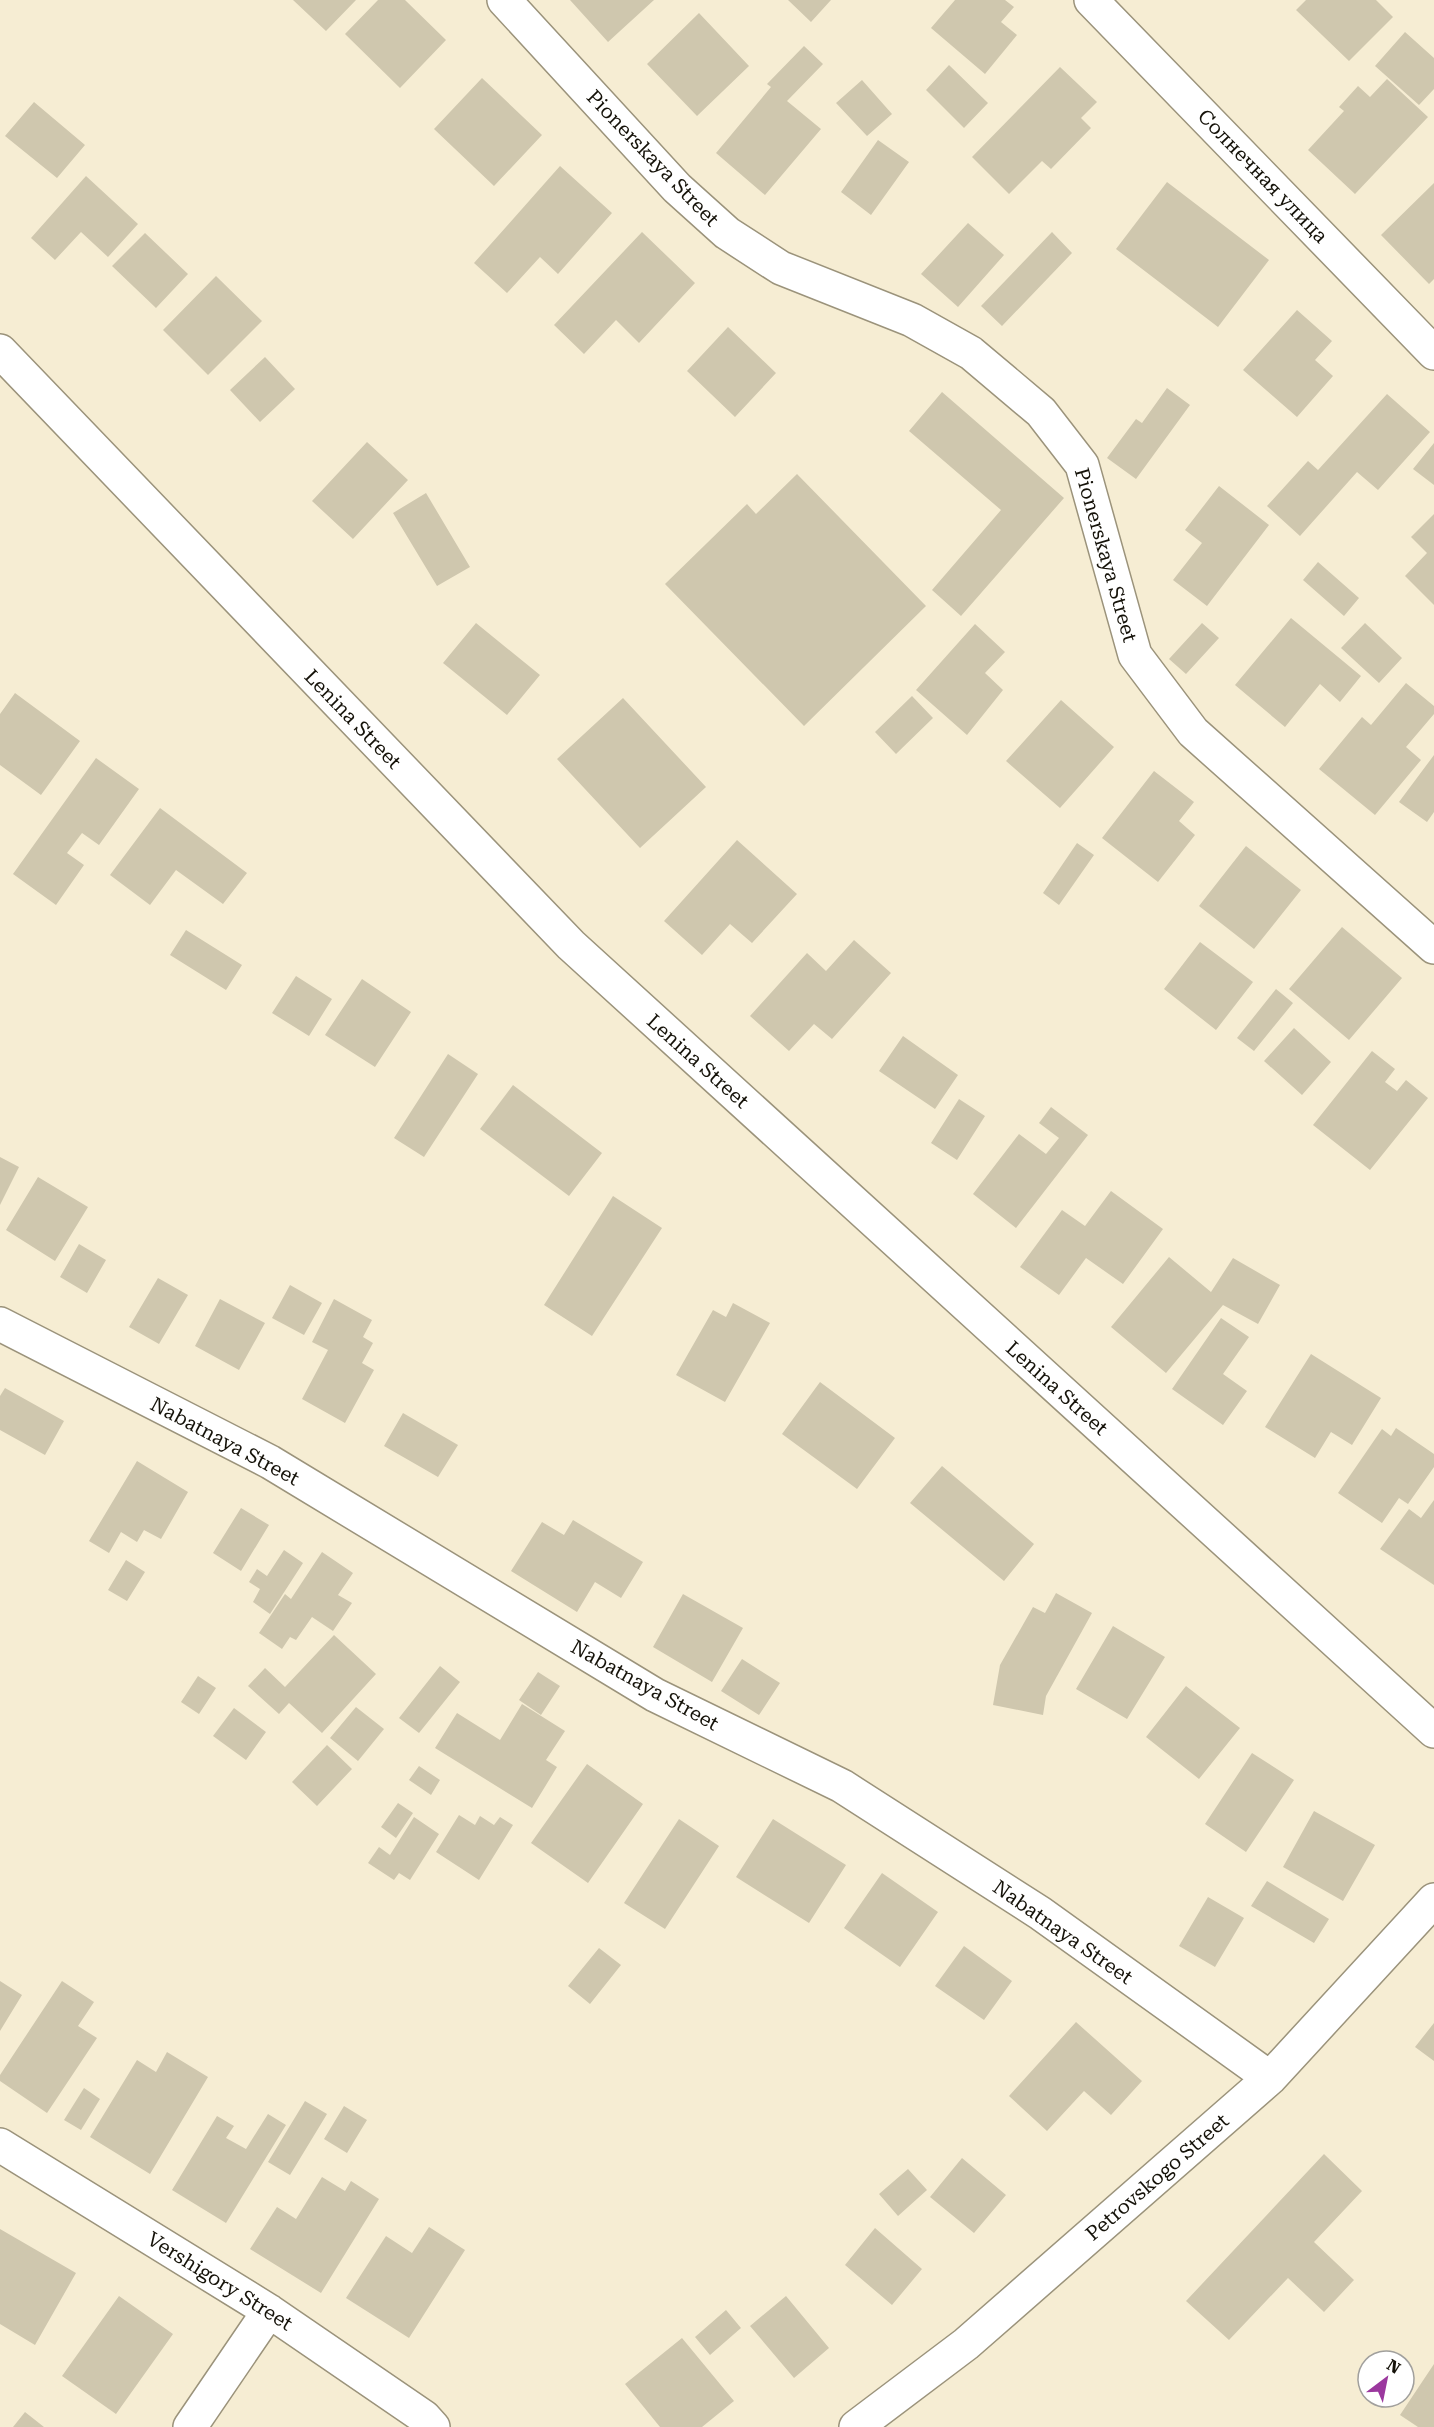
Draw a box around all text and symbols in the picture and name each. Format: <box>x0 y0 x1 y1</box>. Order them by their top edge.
street label: Pionerskaya Street <box>582 85 725 232</box>
street label: Солнечная улица <box>1193 104 1333 248</box>
street label: Pionerskaya Street <box>1070 465 1143 645</box>
street label: Lenina Street <box>300 664 407 774</box>
street label: Lenina Street <box>642 1009 754 1113</box>
street label: Lenina Street <box>1001 1336 1113 1440</box>
street label: Nabatnaya Street <box>146 1392 304 1491</box>
street label: Nabatnaya Street <box>567 1634 724 1736</box>
street label: Nabatnaya Street <box>988 1875 1138 1990</box>
street label: Petrovskogo Street <box>1081 2108 1234 2246</box>
street label: Vershigory Street <box>143 2227 298 2336</box>
north arrow <box>1356 2349 1416 2409</box>
text: N <box>1383 2355 1404 2378</box>

